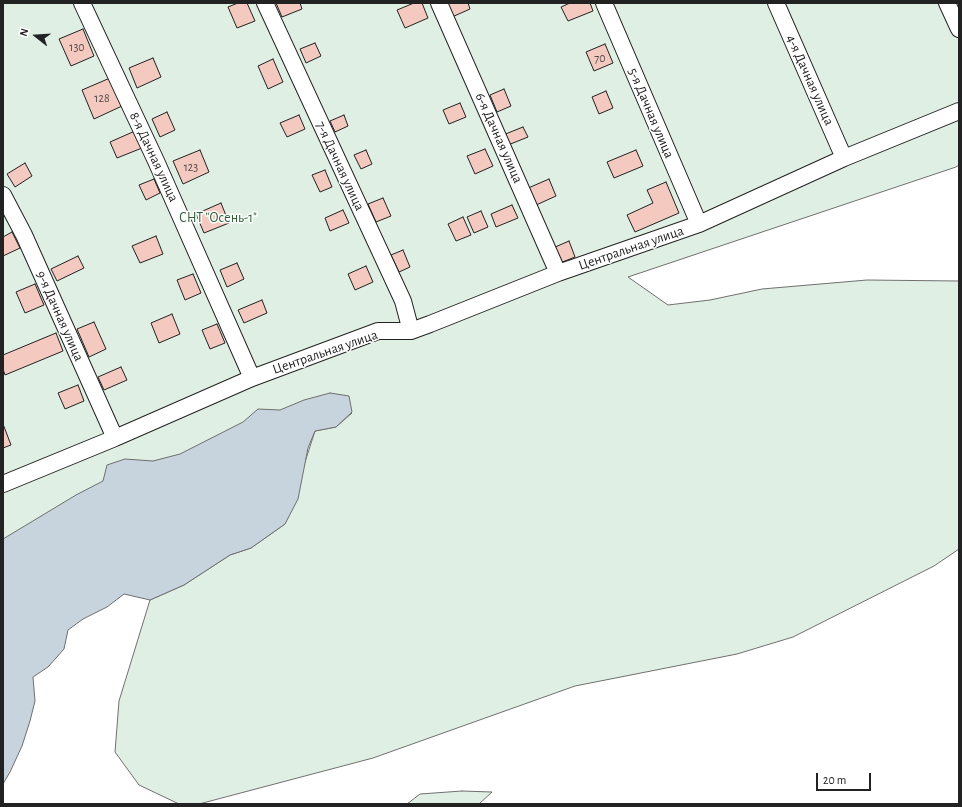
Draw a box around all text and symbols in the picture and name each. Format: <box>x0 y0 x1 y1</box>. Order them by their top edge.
north arrow <box>16 16 56 56</box>
text: N <box>18 27 30 38</box>
street label: 4-я Дачная улица <box>783 32 837 128</box>
house number: 130 <box>69 40 85 54</box>
house number: 70 <box>594 51 606 65</box>
street label: 5-я Дачная улица <box>624 65 678 161</box>
street label: 6-я Дачная улица <box>472 90 526 186</box>
house number: 128 <box>94 91 110 105</box>
street label: 8-я Дачная улица <box>126 109 182 205</box>
street label: 7-я Дачная улица <box>312 119 368 213</box>
house number: 123 <box>184 160 198 174</box>
park label: СНТ "Осень-1" <box>179 210 257 226</box>
street label: Центральная улица <box>576 222 686 274</box>
street label: 9-я Дачная улица <box>33 268 87 364</box>
street label: Центральная улица <box>270 326 380 378</box>
scale bar <box>818 765 873 791</box>
text: 20 m <box>823 774 846 786</box>

